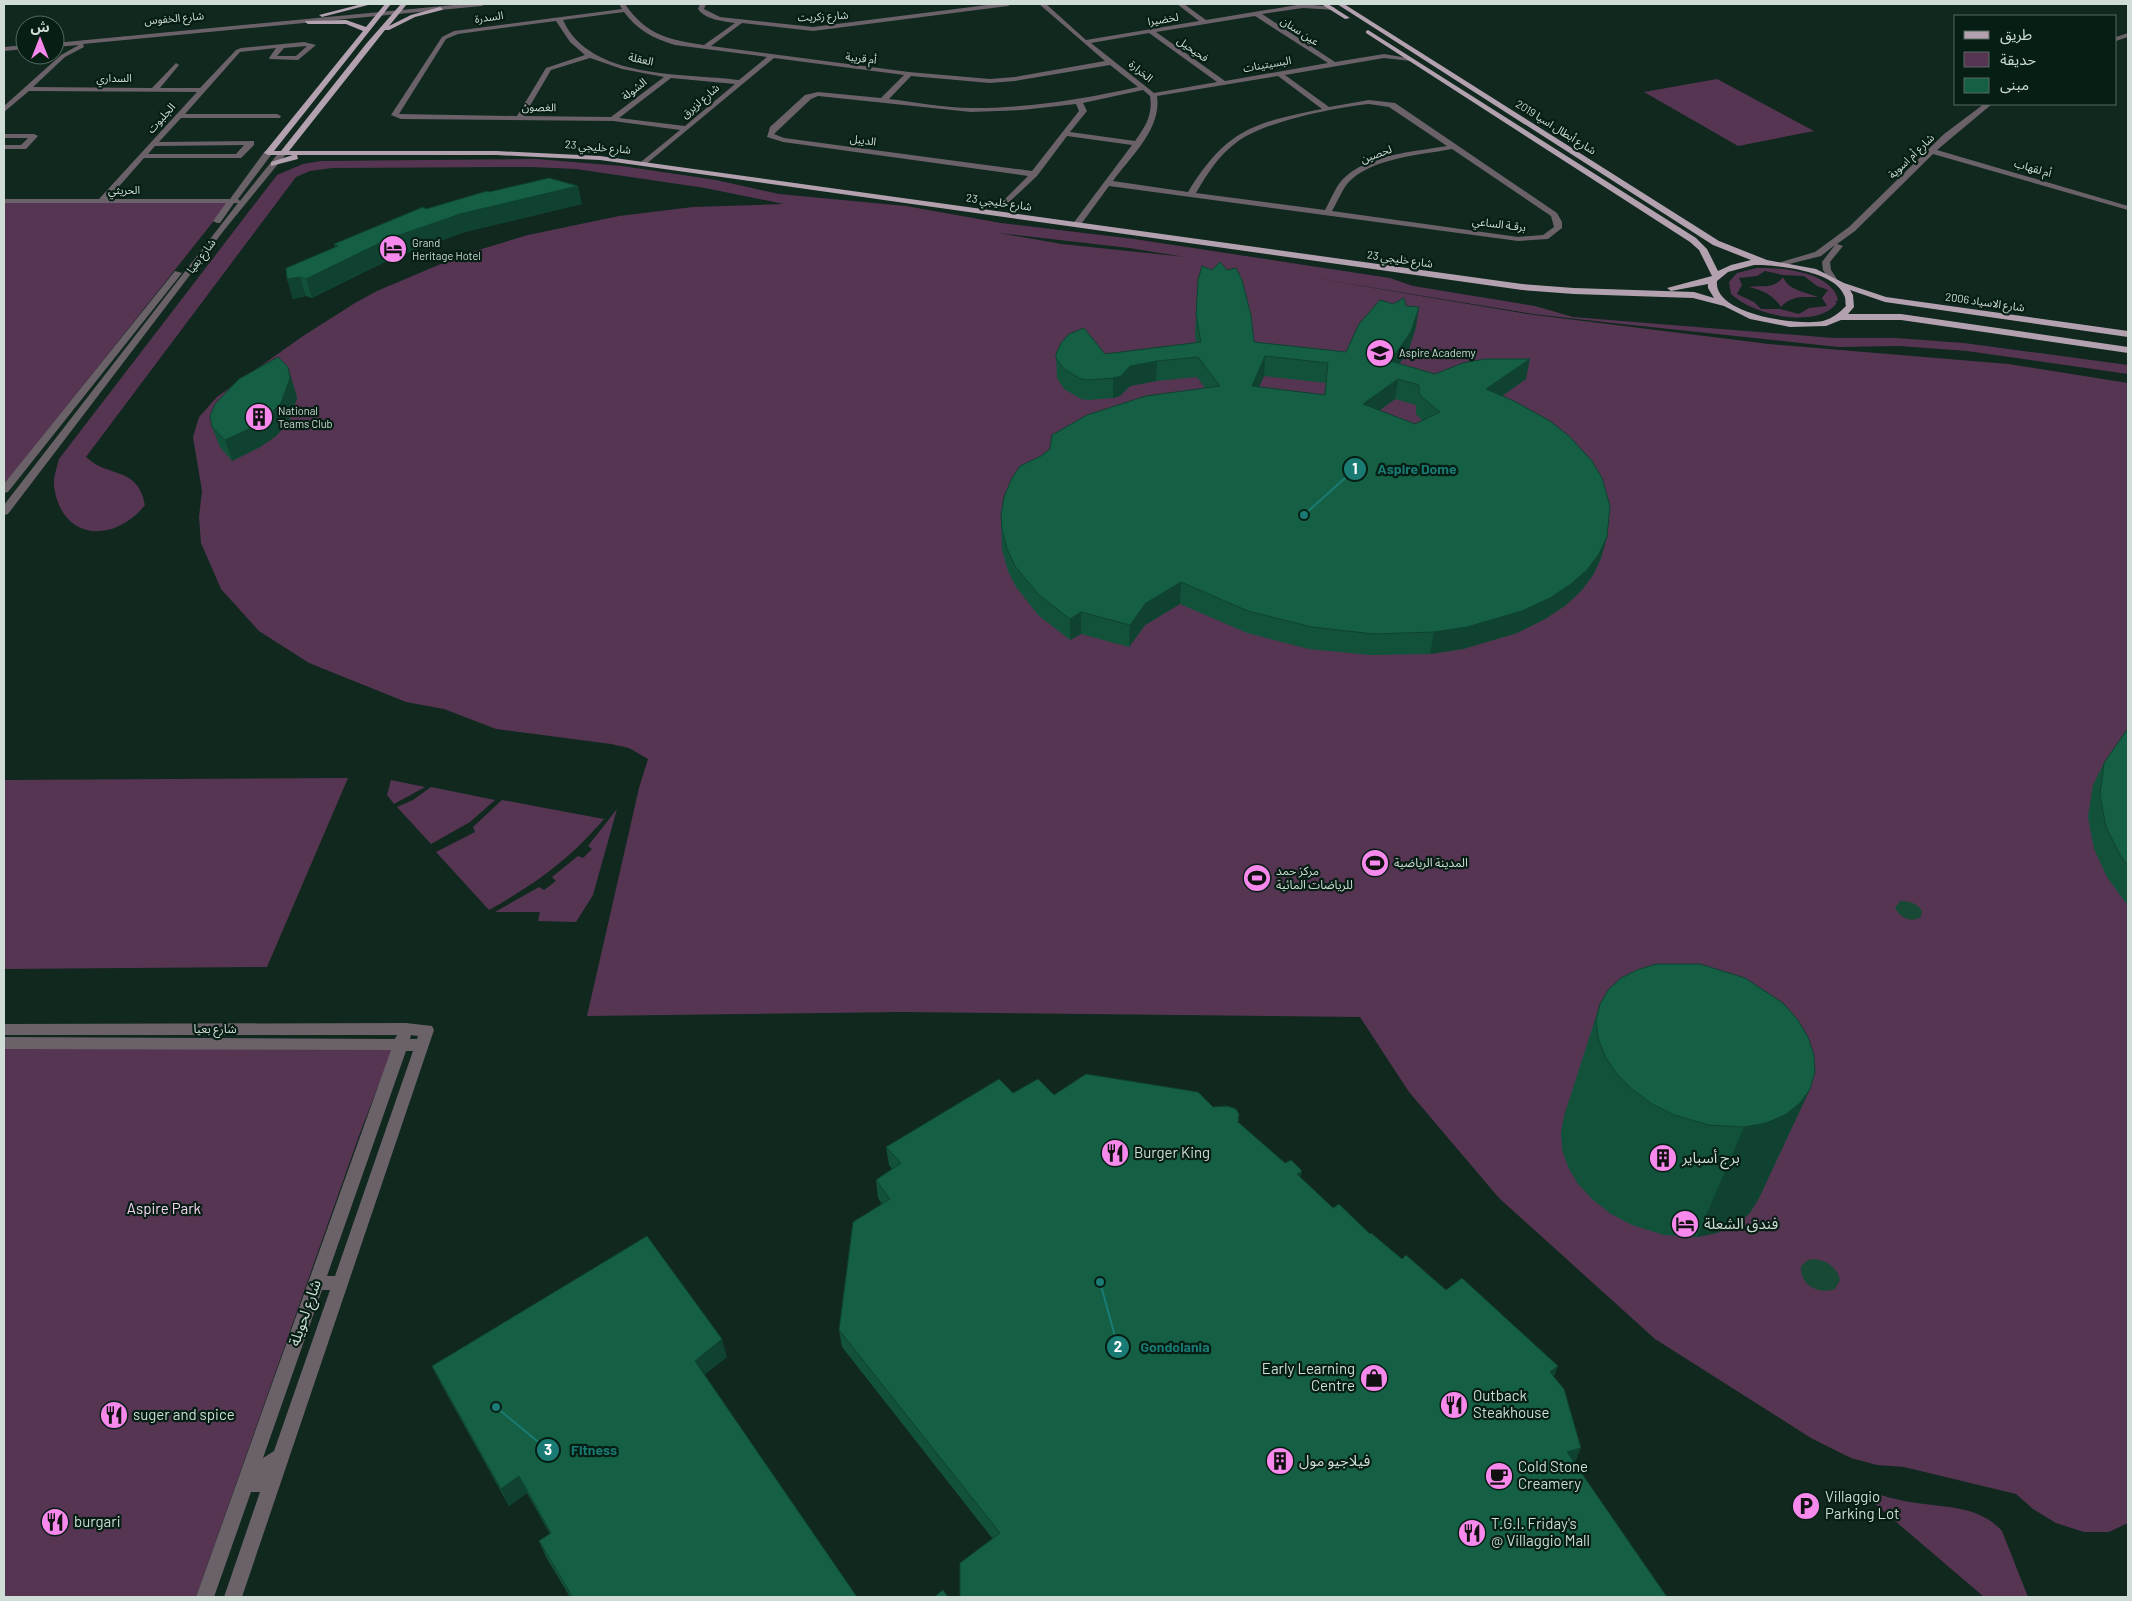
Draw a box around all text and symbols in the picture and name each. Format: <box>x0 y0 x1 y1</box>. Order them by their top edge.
street label: شارع الخفوس <box>143 8 205 29</box>
street label: السدرة <box>474 8 504 26</box>
street label: شارع زكريت <box>797 8 849 25</box>
street label: لخضيرا <box>1147 10 1180 28</box>
street label: عين سنان <box>1278 13 1322 49</box>
north arrow <box>15 15 65 65</box>
legend <box>1954 15 2117 105</box>
text: ش <box>30 18 50 35</box>
text: طريق <box>2000 25 2032 45</box>
street label: فحيحيل <box>1175 33 1211 65</box>
street label: أم قريبة <box>844 49 878 68</box>
street label: العقلة <box>627 50 655 68</box>
text: حديقة <box>2000 50 2036 68</box>
street label: البسيتينات <box>1242 53 1292 75</box>
street label: الخرارة <box>1126 57 1156 85</box>
street label: السداري <box>96 71 132 88</box>
street label: الشولة <box>619 75 649 103</box>
text: مبنى <box>2000 75 2029 94</box>
street label: شارع لزيرق <box>678 80 723 122</box>
street label: شارع أبطال اسيا 2019 <box>1513 97 1599 158</box>
street label: الجلبوت <box>144 100 178 136</box>
street label: الغصون <box>522 100 556 114</box>
street label: شارع أم اسوية <box>1885 130 1938 182</box>
street label: الديبل <box>849 131 877 149</box>
street label: شارع خليجي 23 <box>564 137 632 159</box>
street label: لحصين <box>1358 142 1394 166</box>
street label: أم لقهاب <box>2012 156 2053 181</box>
street label: الحريثي <box>108 183 140 200</box>
street label: شارع خليجي 23 <box>965 190 1033 216</box>
street label: برقـة الساعي <box>1471 214 1527 237</box>
hotel icon: Grand Heritage Hotel <box>378 234 408 264</box>
street label: شارع بعيا <box>183 236 220 277</box>
place label: Grand Heritage Hotel <box>412 236 481 262</box>
street label: شارع خليجي 23 <box>1366 247 1434 273</box>
street label: شارع الاسياد 2006 <box>1944 289 2026 316</box>
school or university icon: Aspire Academy <box>1365 338 1395 368</box>
place label: Aspire Academy <box>1399 346 1476 359</box>
building icon: National Teams Club <box>244 402 274 432</box>
place label: National Teams Club <box>278 404 333 430</box>
callout: Aspire Dome <box>1343 454 1467 483</box>
text: 1 <box>1352 459 1358 477</box>
text: Aspire Dome <box>1377 460 1457 477</box>
sports icon: المدينة الرياضية <box>1360 848 1390 878</box>
place label: المدينة الرياضية <box>1394 855 1468 870</box>
sports icon: مركز حمد للرياضات المائية <box>1242 863 1272 893</box>
place label: مركز حمد للرياضات المائية <box>1276 863 1353 892</box>
street label: شارع بعيا <box>193 1021 237 1038</box>
restaurant icon: Burger King <box>1100 1138 1130 1168</box>
place label: Burger King <box>1134 1143 1210 1161</box>
building icon: برج أسباير <box>1648 1143 1678 1173</box>
place label: برج أسباير <box>1681 1148 1740 1170</box>
park label: Aspire Park <box>127 1199 202 1217</box>
hotel icon: فندق الشعلة <box>1670 1209 1700 1239</box>
place label: فندق الشعلة <box>1704 1214 1779 1233</box>
street label: شارع لحويلة <box>284 1277 328 1350</box>
callout: Gondolania <box>1105 1333 1219 1362</box>
text: 2 <box>1114 1337 1122 1355</box>
text: Gondolania <box>1140 1338 1210 1355</box>
place label: Early Learning Centre <box>1262 1359 1355 1394</box>
shop icon: Early Learning Centre <box>1359 1363 1389 1393</box>
place label: Outback Steakhouse <box>1473 1386 1550 1421</box>
restaurant icon: Outback Steakhouse <box>1439 1390 1469 1420</box>
restaurant icon: suger and spice <box>99 1400 129 1430</box>
place label: suger and spice <box>133 1405 235 1423</box>
callout: Fitness <box>536 1436 627 1465</box>
text: 3 <box>544 1440 552 1458</box>
text: Fitness <box>571 1441 617 1458</box>
building icon: فيلاجيو مول <box>1265 1446 1295 1476</box>
place label: فيلاجيو مول <box>1299 1451 1370 1470</box>
place label: Cold Stone Creamery <box>1518 1457 1588 1492</box>
cafe icon: Cold Stone Creamery <box>1484 1461 1514 1491</box>
place label: Villaggio Parking Lot <box>1825 1487 1899 1522</box>
parking icon: Villaggio Parking Lot <box>1791 1491 1821 1521</box>
restaurant icon: burgari <box>40 1507 70 1537</box>
place label: burgari <box>74 1512 121 1530</box>
place label: T.G.I. Friday's @ Villaggio Mall <box>1491 1514 1590 1549</box>
restaurant icon: T.G.I. Friday's @ Villaggio Mall <box>1457 1518 1487 1548</box>

